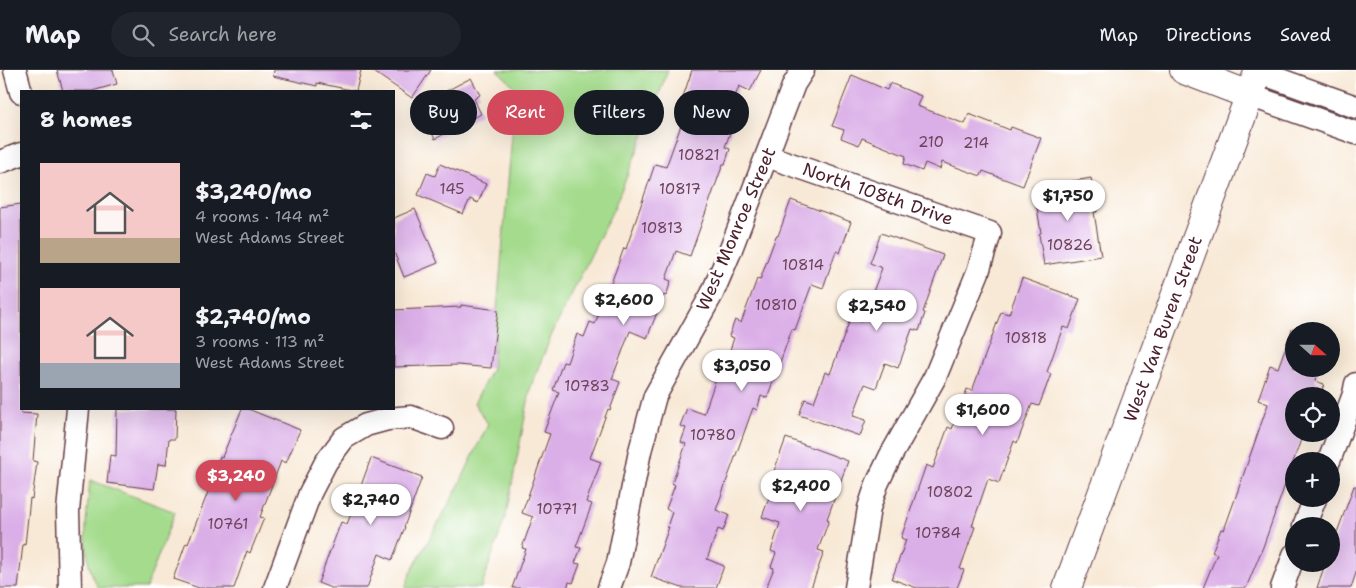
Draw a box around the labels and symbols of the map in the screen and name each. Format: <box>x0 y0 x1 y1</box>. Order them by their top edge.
house number: 210 <box>918 132 944 152</box>
house number: 214 <box>963 133 989 153</box>
street label: West Monroe Street <box>691 143 781 315</box>
house number: 10821 <box>678 145 720 165</box>
street label: North 108th Drive <box>799 157 957 231</box>
house number: 145 <box>440 179 464 199</box>
house number: 10817 <box>659 179 701 199</box>
pin: $1,750 <box>1027 180 1109 222</box>
house number: 10813 <box>641 218 683 238</box>
street label: West Van Buren Street <box>1118 232 1208 425</box>
house number: 10826 <box>1047 235 1093 255</box>
house number: 10814 <box>782 255 824 275</box>
pin: $2,600 <box>583 284 665 326</box>
pin: $2,540 <box>836 290 918 332</box>
house number: 10810 <box>755 295 797 315</box>
north arrow <box>1285 322 1340 378</box>
house number: 10818 <box>1005 328 1047 348</box>
pin: $3,050 <box>701 350 783 392</box>
house number: 10783 <box>564 376 610 396</box>
pin: $1,600 <box>942 394 1024 436</box>
house number: 10780 <box>690 425 736 445</box>
pin: $3,240 <box>195 460 277 502</box>
pin: $2,400 <box>760 470 842 512</box>
house number: 10802 <box>927 482 973 502</box>
pin: $2,740 <box>330 484 412 526</box>
house number: 10771 <box>536 499 578 519</box>
house number: 10761 <box>207 514 249 534</box>
house number: 10784 <box>915 523 961 543</box>

